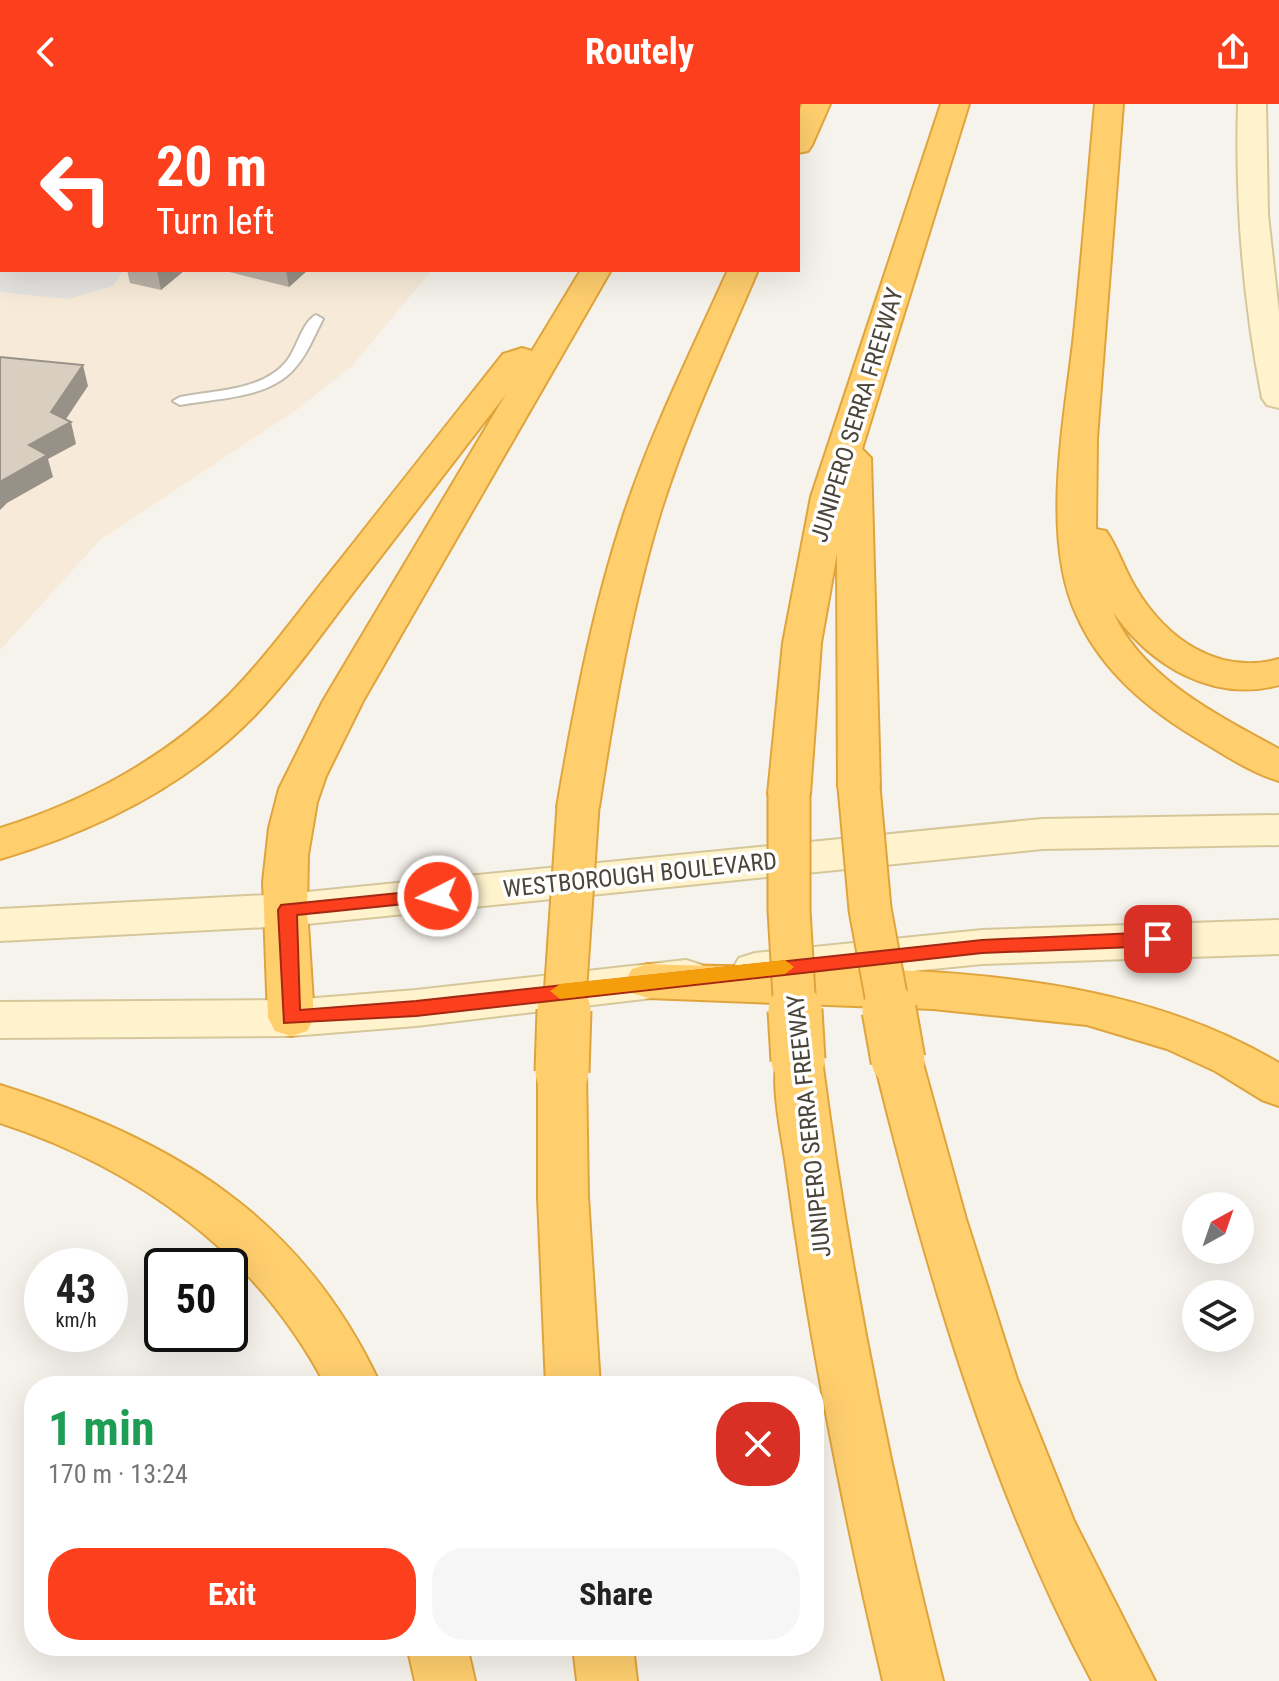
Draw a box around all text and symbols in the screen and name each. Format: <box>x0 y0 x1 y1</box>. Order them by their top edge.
icon: back <box>24 30 68 74</box>
icon: share <box>1211 30 1255 74</box>
text: Routely <box>585 31 694 73</box>
text: 20 m <box>156 134 267 200</box>
icon: left <box>24 136 128 240</box>
text: Turn left <box>156 201 274 243</box>
street label: JUNIPERO SERRA FREEWAY <box>805 284 909 545</box>
street label: WESTBOROUGH BOULEVARD <box>502 847 778 903</box>
position arrow <box>396 854 480 938</box>
pin <box>1124 905 1192 973</box>
icon: arrive <box>1136 917 1180 961</box>
street label: JUNIPERO SERRA FREEWAY <box>781 993 837 1259</box>
north arrow <box>1182 1192 1254 1264</box>
map controls <box>1182 1192 1254 1352</box>
speed limit sign: 50 <box>144 1248 248 1352</box>
text: 43 <box>56 1266 96 1313</box>
button: layers <box>1182 1280 1254 1352</box>
text: km/h <box>55 1308 97 1332</box>
text: 1 min <box>48 1400 155 1457</box>
button: close <box>716 1402 800 1486</box>
text: 170 m · 13:24 <box>48 1459 188 1489</box>
button: Exit <box>48 1548 416 1640</box>
button: Share <box>432 1548 800 1640</box>

